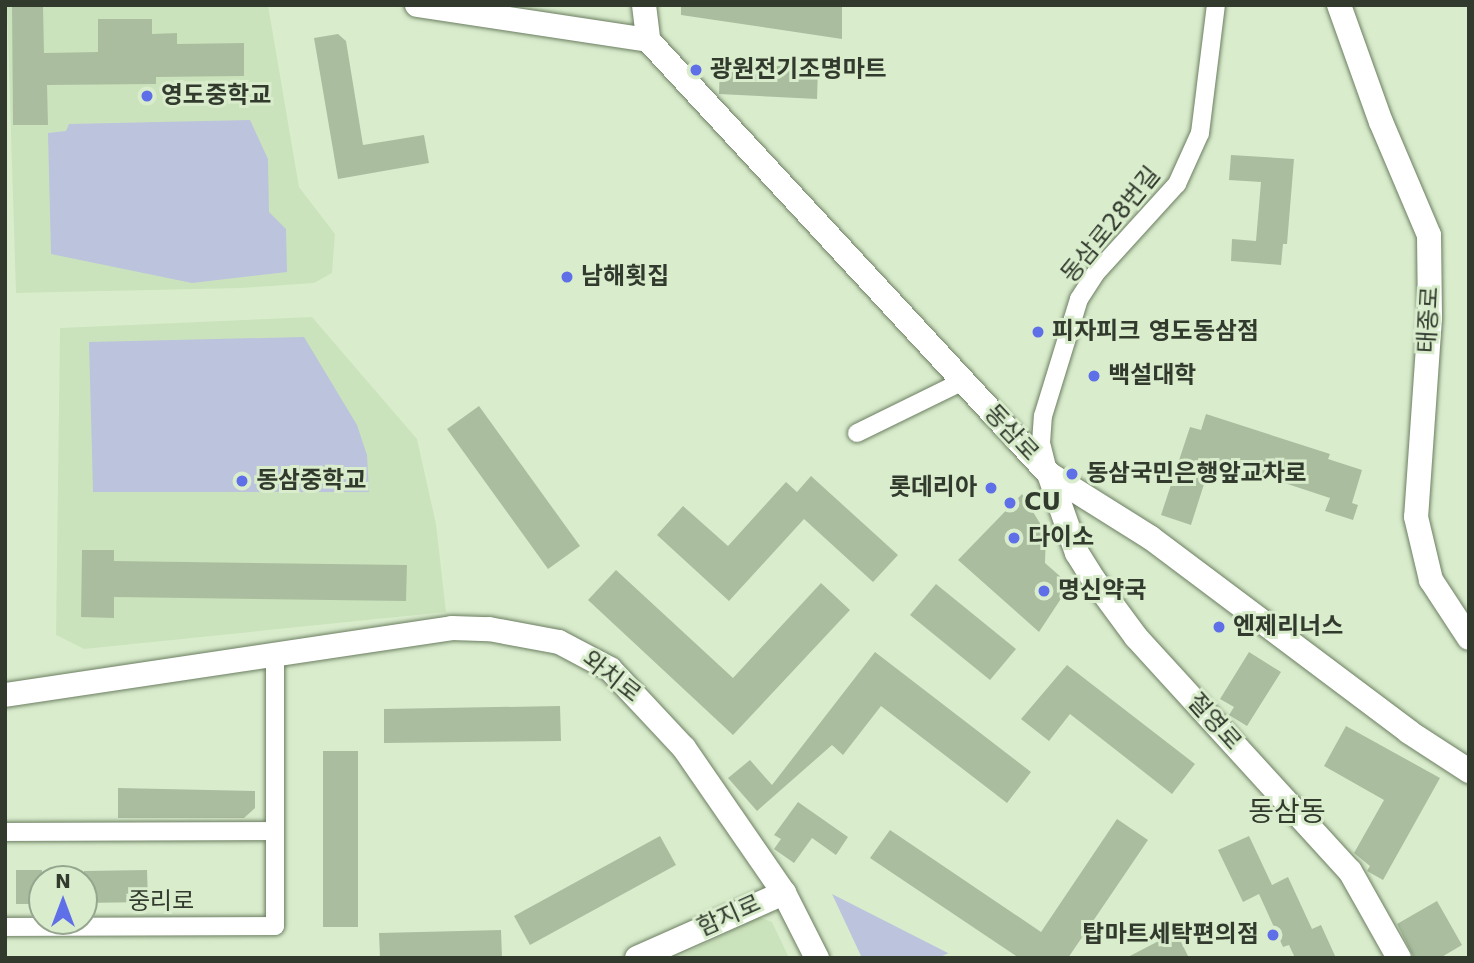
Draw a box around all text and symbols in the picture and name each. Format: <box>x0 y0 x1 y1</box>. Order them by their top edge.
place label: 광원전기조명마트 <box>710 56 887 84</box>
marker: 광원전기조명마트 <box>688 62 704 78</box>
place label: 영도중학교 <box>161 82 271 110</box>
marker: 영도중학교 <box>139 88 155 104</box>
street label: 동삼로28번길 <box>1055 161 1167 289</box>
place label: 남해횟집 <box>581 263 669 291</box>
marker: 남해횟집 <box>559 269 575 285</box>
street label: 태종로 <box>1413 286 1445 354</box>
place label: 피자피크 영도동삼점 <box>1052 318 1259 346</box>
marker: 피자피크 영도동삼점 <box>1030 324 1046 340</box>
place label: 백설대학 <box>1108 362 1196 390</box>
marker: 백설대학 <box>1086 368 1102 384</box>
street label: 동삼로 <box>978 399 1044 467</box>
place label: 동삼국민은행앞교차로 <box>1086 460 1307 488</box>
marker: 동삼국민은행앞교차로 <box>1064 466 1080 482</box>
place label: 동삼중학교 <box>256 467 366 495</box>
marker: 동삼중학교 <box>234 473 250 489</box>
place label: 롯데리아 <box>889 474 977 502</box>
marker: 롯데리아 <box>983 480 999 496</box>
place label: CU <box>1024 489 1061 517</box>
marker: CU <box>1002 495 1018 511</box>
place label: 다이소 <box>1028 524 1094 552</box>
marker: 다이소 <box>1006 530 1022 546</box>
place label: 명신약국 <box>1058 577 1146 605</box>
marker: 명신약국 <box>1036 583 1052 599</box>
place label: 엔제리너스 <box>1233 613 1343 641</box>
marker: 엔제리너스 <box>1211 619 1227 635</box>
street label: 와치로 <box>576 645 646 709</box>
street label: 절영로 <box>1181 688 1247 756</box>
district label: 동삼동 <box>1248 795 1326 829</box>
north arrow <box>28 865 98 935</box>
text: N <box>55 870 71 892</box>
street label: 중리로 <box>128 888 194 916</box>
street label: 함지로 <box>693 889 765 943</box>
place label: 탑마트세탁편의점 <box>1082 921 1259 949</box>
marker: 탑마트세탁편의점 <box>1265 927 1281 943</box>

